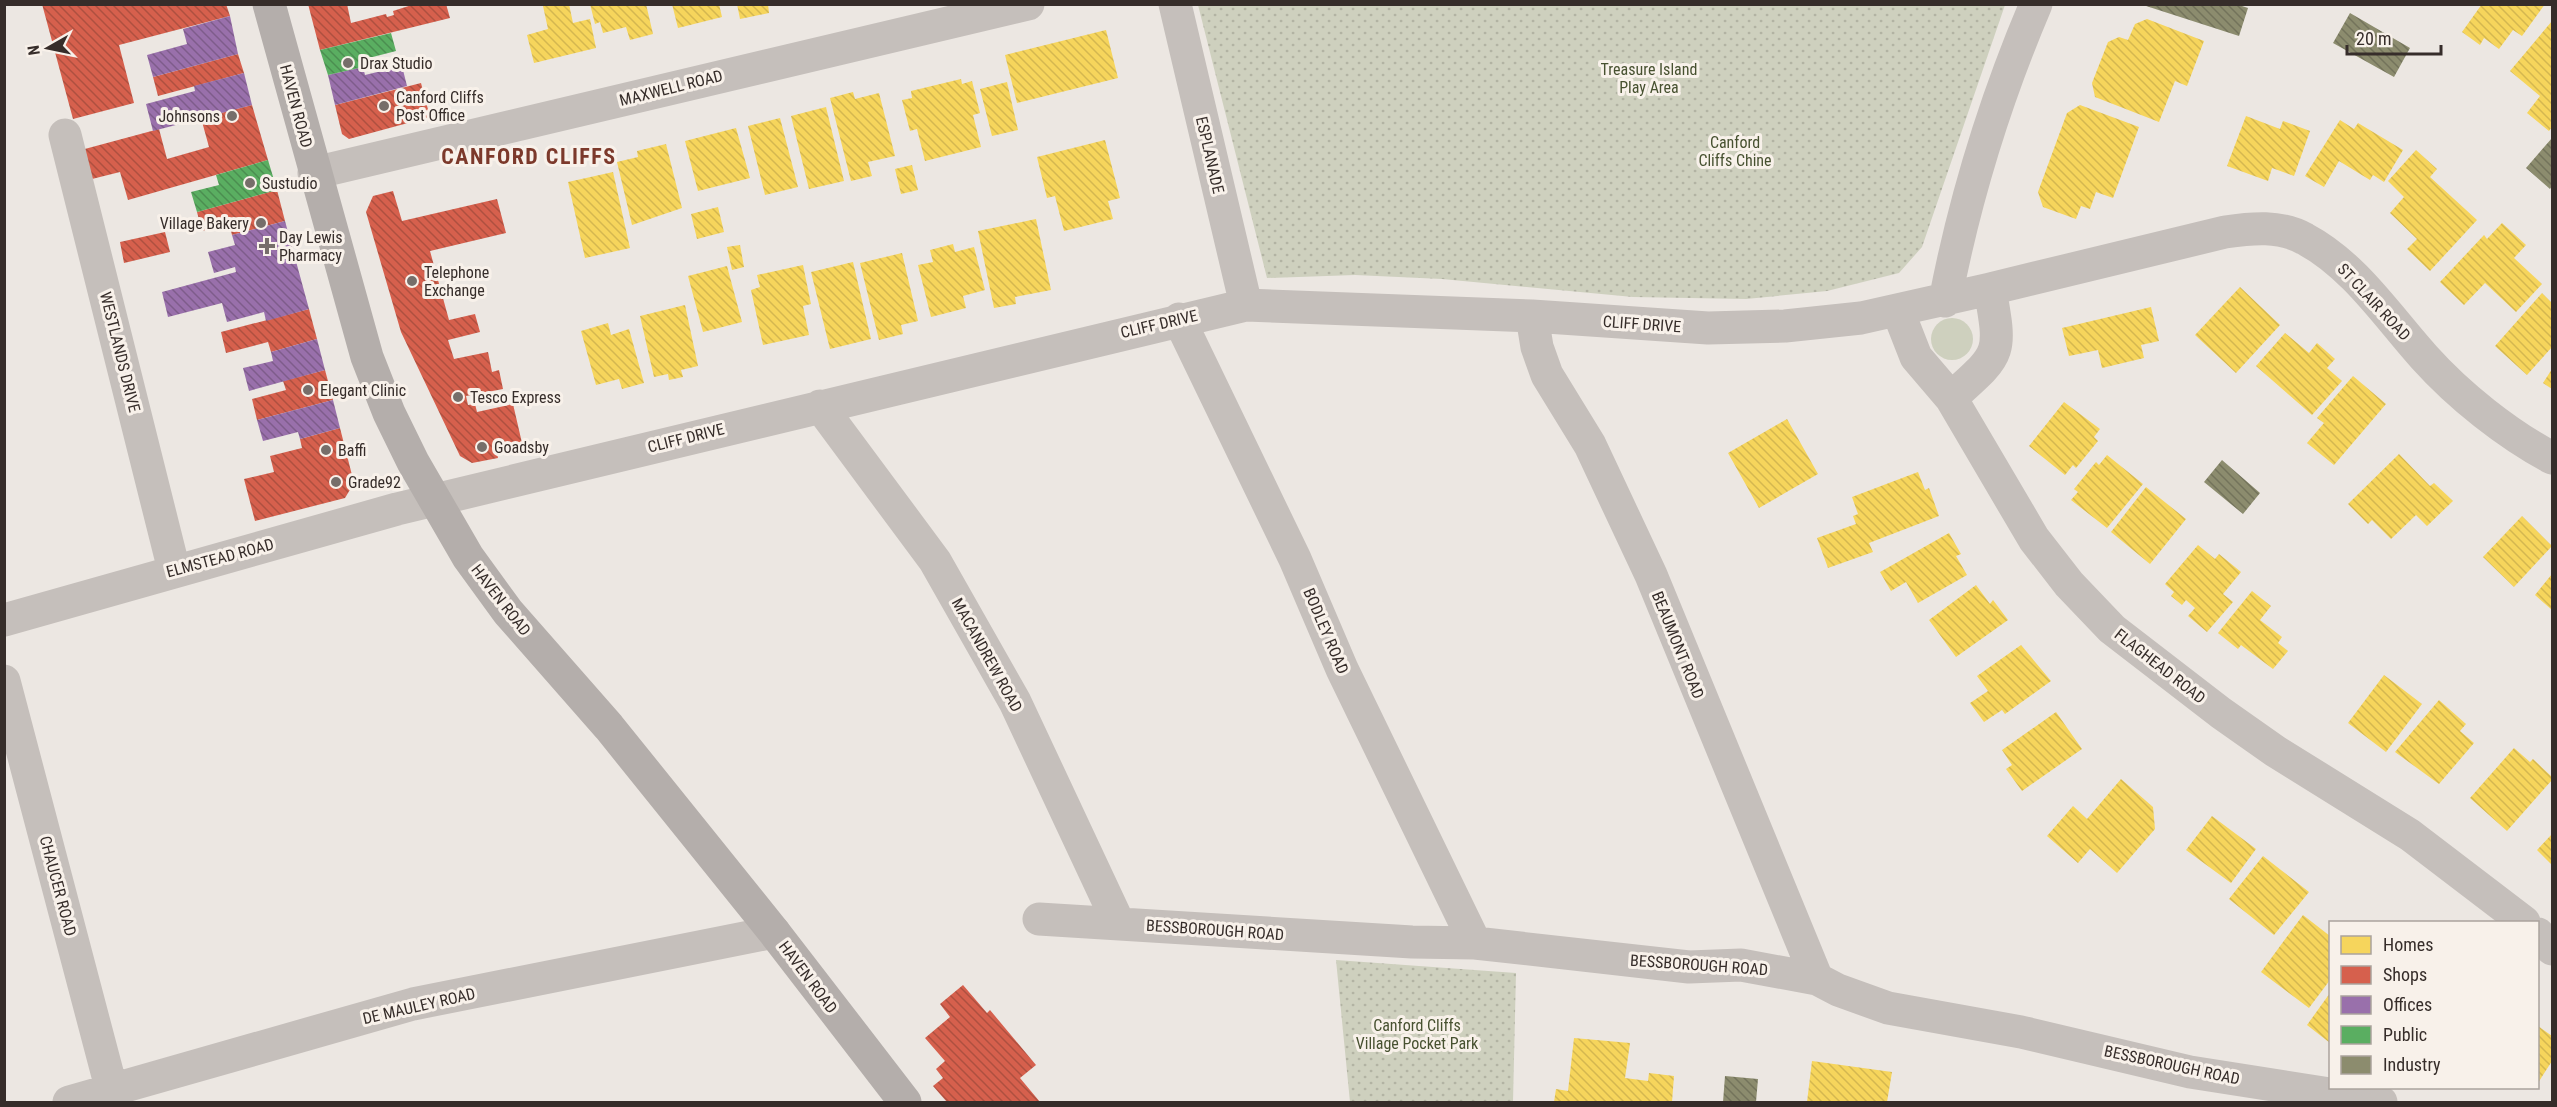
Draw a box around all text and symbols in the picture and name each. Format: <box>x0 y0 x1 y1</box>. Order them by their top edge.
north arrow <box>18 18 78 78</box>
scale bar <box>2347 18 2442 56</box>
text: 20 m <box>2356 28 2391 49</box>
text: N <box>24 44 44 57</box>
place label: Drax Studio <box>360 54 432 73</box>
marker: Drax Studio <box>341 56 355 70</box>
park label: Treasure Island Play Area <box>1601 60 1697 97</box>
street label: HAVEN ROAD <box>276 62 316 150</box>
street label: MAXWELL ROAD <box>617 66 725 110</box>
place label: Canford Cliffs Post Office <box>396 88 484 125</box>
marker: Canford Cliffs Post Office <box>377 99 391 113</box>
place label: Johnsons <box>158 107 220 126</box>
marker: Johnsons <box>225 109 239 123</box>
street label: ESPLANADE <box>1192 115 1228 195</box>
park label: Canford Cliffs Chine <box>1698 133 1772 170</box>
district label: CANFORD CLIFFS <box>441 144 617 169</box>
place label: Sustudio <box>262 174 317 193</box>
marker: Sustudio <box>243 176 257 190</box>
place label: Village Bakery <box>160 214 249 233</box>
marker: Village Bakery <box>254 216 268 230</box>
place label: Day Lewis Pharmacy <box>279 228 343 265</box>
marker: Day Lewis Pharmacy <box>260 239 274 253</box>
street label: ST CLAIR ROAD <box>2333 259 2415 345</box>
place label: Telephone Exchange <box>424 263 489 300</box>
marker: Telephone Exchange <box>405 274 419 288</box>
street label: WESTLANDS DRIVE <box>96 290 144 414</box>
street label: CLIFF DRIVE <box>1119 306 1199 342</box>
street label: CLIFF DRIVE <box>1602 312 1682 336</box>
place label: Elegant Clinic <box>320 381 406 400</box>
marker: Elegant Clinic <box>301 383 315 397</box>
place label: Tesco Express <box>470 388 561 407</box>
marker: Tesco Express <box>451 390 465 404</box>
street label: CLIFF DRIVE <box>646 419 726 457</box>
place label: Goadsby <box>494 438 549 457</box>
marker: Goadsby <box>475 440 489 454</box>
place label: Baffi <box>338 441 366 460</box>
marker: Baffi <box>319 443 333 457</box>
place label: Grade92 <box>348 473 401 492</box>
marker: Grade92 <box>329 475 343 489</box>
street label: ELMSTEAD ROAD <box>164 535 276 581</box>
street label: HAVEN ROAD <box>467 560 535 640</box>
street label: BODLEY ROAD <box>1299 585 1353 677</box>
street label: BEAUMONT ROAD <box>1648 589 1708 701</box>
street label: MACANDREW ROAD <box>948 595 1026 715</box>
street label: FLAGHEAD ROAD <box>2111 625 2209 707</box>
street label: CHAUCER ROAD <box>36 834 80 938</box>
street label: BESSBOROUGH ROAD <box>1145 916 1285 944</box>
legend <box>2329 921 2539 1089</box>
text: Homes <box>2383 934 2433 955</box>
street label: HAVEN ROAD <box>775 937 841 1017</box>
street label: BESSBOROUGH ROAD <box>1629 951 1769 979</box>
text: Shops <box>2383 964 2427 985</box>
street label: DE MAULEY ROAD <box>361 984 477 1028</box>
text: Offices <box>2383 994 2432 1015</box>
park label: Canford Cliffs Village Pocket Park <box>1356 1016 1479 1053</box>
text: Public <box>2383 1024 2427 1045</box>
street label: BESSBOROUGH ROAD <box>2102 1041 2242 1089</box>
text: Industry <box>2383 1054 2441 1075</box>

